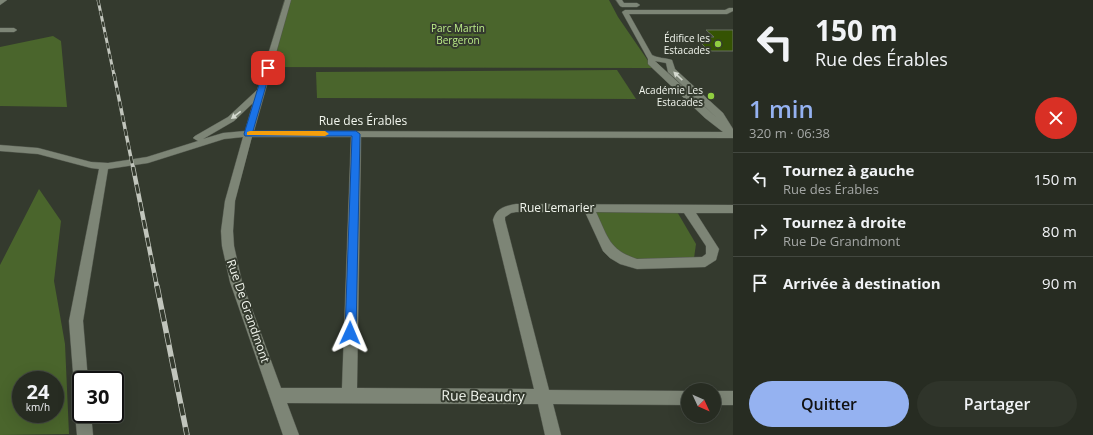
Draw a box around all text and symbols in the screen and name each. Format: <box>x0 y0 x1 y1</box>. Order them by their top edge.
text: 150 m <box>815 11 898 49</box>
icon: left <box>749 16 801 68</box>
park label: Parc Martin Bergeron <box>431 21 485 47</box>
place label: Édifice les Estacades <box>664 31 710 57</box>
marker: Édifice les Estacades <box>713 39 723 49</box>
text: Rue des Érables <box>815 47 948 71</box>
pin <box>251 51 285 85</box>
icon: arrive <box>257 57 279 79</box>
one-way arrow <box>673 72 682 81</box>
place label: Académie Les Estacades <box>639 83 703 109</box>
marker: Académie Les Estacades <box>706 91 716 101</box>
text: 1 min <box>749 92 814 125</box>
button: close <box>1035 97 1077 139</box>
one-way arrow <box>230 111 241 120</box>
street label: Rue des Érables <box>319 112 408 129</box>
text: 320 m · 06:38 <box>749 124 830 142</box>
text: Tournez à gauche <box>783 160 914 180</box>
icon: left <box>749 168 771 190</box>
text: 150 m <box>1033 169 1077 189</box>
text: Rue des Érables <box>783 180 879 198</box>
street label: Rue Lemarier <box>520 199 595 216</box>
text: Tournez à droite <box>783 212 906 232</box>
icon: right <box>749 220 771 242</box>
text: 80 m <box>1042 221 1077 241</box>
text: Rue De Grandmont <box>783 232 900 250</box>
street label: Rue De Grandmont <box>223 257 274 365</box>
icon: arrive <box>749 272 771 294</box>
text: Arrivée à destination <box>783 273 941 293</box>
text: 90 m <box>1042 273 1077 293</box>
position arrow <box>329 312 371 354</box>
speed limit sign: 30 <box>72 371 124 423</box>
text: 24 <box>27 378 49 405</box>
button: Quitter <box>749 381 909 427</box>
button: Partager <box>917 381 1077 427</box>
north arrow <box>681 383 721 423</box>
map controls <box>681 383 721 423</box>
street label: Rue Beaudry <box>441 385 526 406</box>
text: km/h <box>26 400 50 414</box>

